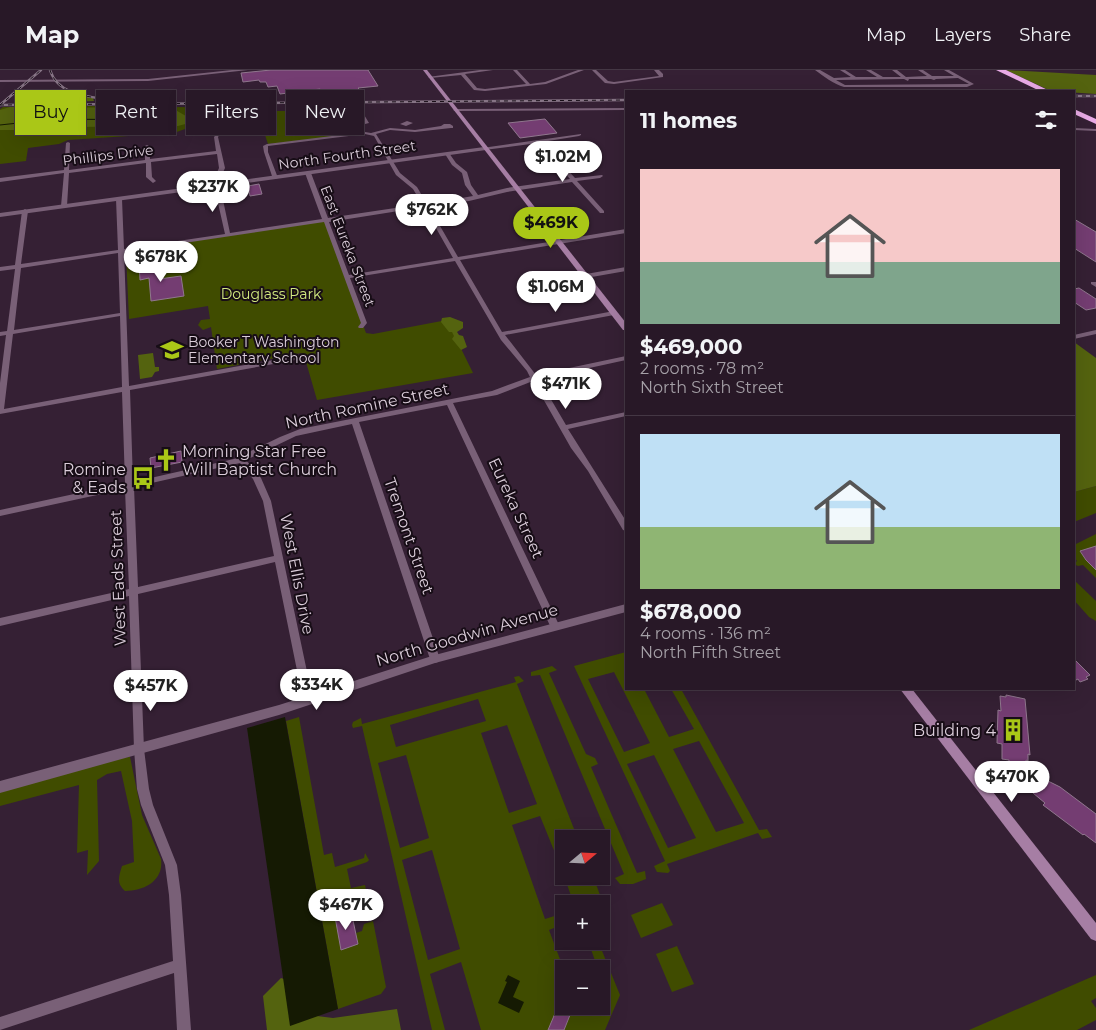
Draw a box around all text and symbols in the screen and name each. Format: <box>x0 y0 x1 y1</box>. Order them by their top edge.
text: Map <box>25 20 79 49</box>
text: Map <box>866 24 906 46</box>
text: Layers <box>934 24 991 46</box>
text: Share <box>1019 24 1071 46</box>
chip: Buy <box>15 90 86 135</box>
chip: Rent <box>96 90 176 135</box>
chip: Filters <box>186 90 276 135</box>
chip: New <box>286 90 364 135</box>
icon: filters <box>1032 106 1060 134</box>
text: 11 homes <box>640 108 737 133</box>
street label: North Fourth Street <box>277 136 417 174</box>
pin: $1.02M <box>522 140 604 183</box>
street label: Phillips Drive <box>62 141 154 169</box>
text: $1.02M <box>535 147 591 166</box>
pin: $237K <box>178 170 248 213</box>
text: $237K <box>188 177 238 196</box>
street label: East Eureka Street <box>317 183 380 310</box>
pin: $762K <box>397 194 467 236</box>
text: $762K <box>406 200 458 219</box>
icon: home <box>805 201 895 291</box>
pin: $469K <box>516 206 586 249</box>
text: $469K <box>524 213 578 232</box>
pin: $678K <box>126 240 196 283</box>
text: $678K <box>135 247 187 266</box>
pin: $1.06M <box>515 270 597 313</box>
text: $1.06M <box>528 277 584 296</box>
park label: Douglass Park <box>221 285 322 303</box>
place label: Booker T Washington Elementary School <box>188 333 339 367</box>
text: $469,000 <box>640 334 743 359</box>
school or university icon: Booker T Washington Elementary School <box>159 337 185 363</box>
text: 2 rooms · 78 m² <box>640 359 764 378</box>
pin: $471K <box>531 368 601 410</box>
text: $471K <box>542 374 590 393</box>
text: North Sixth Street <box>640 378 784 397</box>
street label: North Romine Street <box>283 379 451 433</box>
place label: Morning Star Free Will Baptist Church <box>182 442 337 479</box>
church icon: Morning Star Free Will Baptist Church <box>153 447 179 473</box>
street label: Eureka Street <box>484 455 548 562</box>
place label: Romine & Eads <box>63 460 126 497</box>
bus stop icon: Romine & Eads <box>130 465 156 491</box>
icon: home <box>805 467 895 557</box>
street label: Tremont Street <box>380 475 438 597</box>
street label: West Eads Street <box>106 509 130 646</box>
street label: West Ellis Drive <box>276 512 318 636</box>
text: $678,000 <box>640 599 741 624</box>
street label: North Goodwin Avenue <box>374 600 560 670</box>
text: 4 rooms · 136 m² <box>640 624 771 643</box>
text: North Fifth Street <box>640 643 781 662</box>
pin: $334K <box>282 668 352 711</box>
pin: $457K <box>116 670 186 712</box>
text: $334K <box>291 675 343 694</box>
text: $457K <box>125 676 177 695</box>
building icon: Building 4 <box>1000 717 1026 743</box>
place label: Building 4 <box>913 721 996 740</box>
pin: $470K <box>977 760 1047 803</box>
text: $470K <box>985 767 1039 786</box>
north arrow <box>555 830 610 885</box>
map controls <box>555 830 610 1015</box>
pin: $467K <box>311 888 381 931</box>
text: $467K <box>319 895 373 914</box>
button: + <box>555 895 610 950</box>
button: − <box>555 960 610 1015</box>

